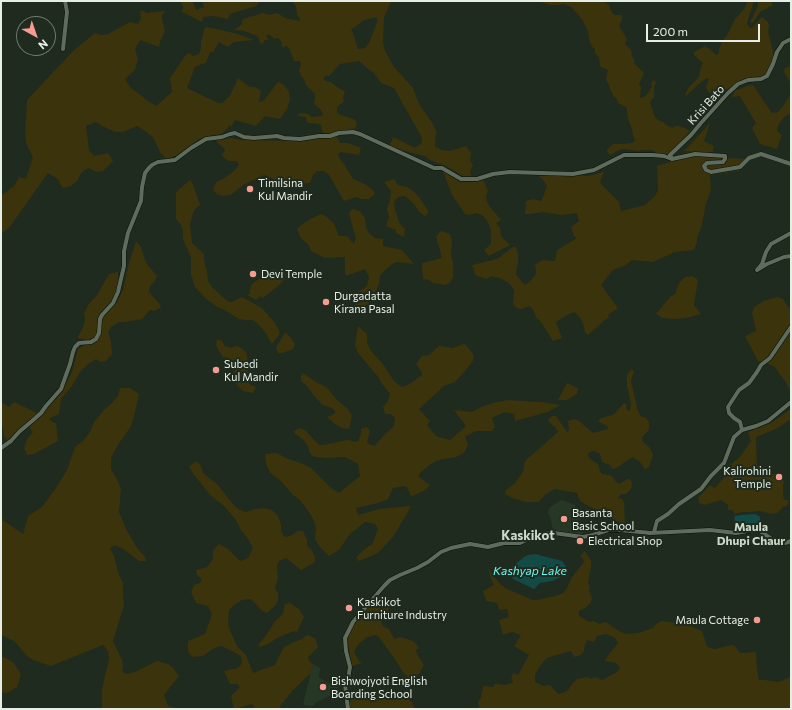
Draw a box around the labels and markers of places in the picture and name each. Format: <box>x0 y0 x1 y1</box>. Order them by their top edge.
place label: Timilsina Kul Mandir <box>258 176 312 202</box>
marker: Timilsina Kul Mandir <box>245 184 255 194</box>
place label: Devi Temple <box>261 267 322 281</box>
marker: Devi Temple <box>248 269 258 279</box>
place label: Durgadatta Kirana Pasal <box>334 289 395 315</box>
marker: Durgadatta Kirana Pasal <box>321 297 331 307</box>
place label: Subedi Kul Mandir <box>224 357 278 383</box>
marker: Subedi Kul Mandir <box>211 365 221 375</box>
place label: Kalirohini Temple <box>723 464 771 490</box>
marker: Kalirohini Temple <box>774 472 784 482</box>
place label: Basanta Basic School <box>572 506 634 532</box>
marker: Basanta Basic School <box>559 514 569 524</box>
place label: Electrical Shop <box>588 534 662 548</box>
marker: Electrical Shop <box>575 536 585 546</box>
place label: Kaskikot Furniture Industry <box>357 595 447 621</box>
marker: Kaskikot Furniture Industry <box>344 603 354 613</box>
place label: Maula Cottage <box>676 613 749 627</box>
marker: Maula Cottage <box>752 615 762 625</box>
place label: Bishwojyoti English Boarding School <box>331 674 427 700</box>
marker: Bishwojyoti English Boarding School <box>318 682 328 692</box>

